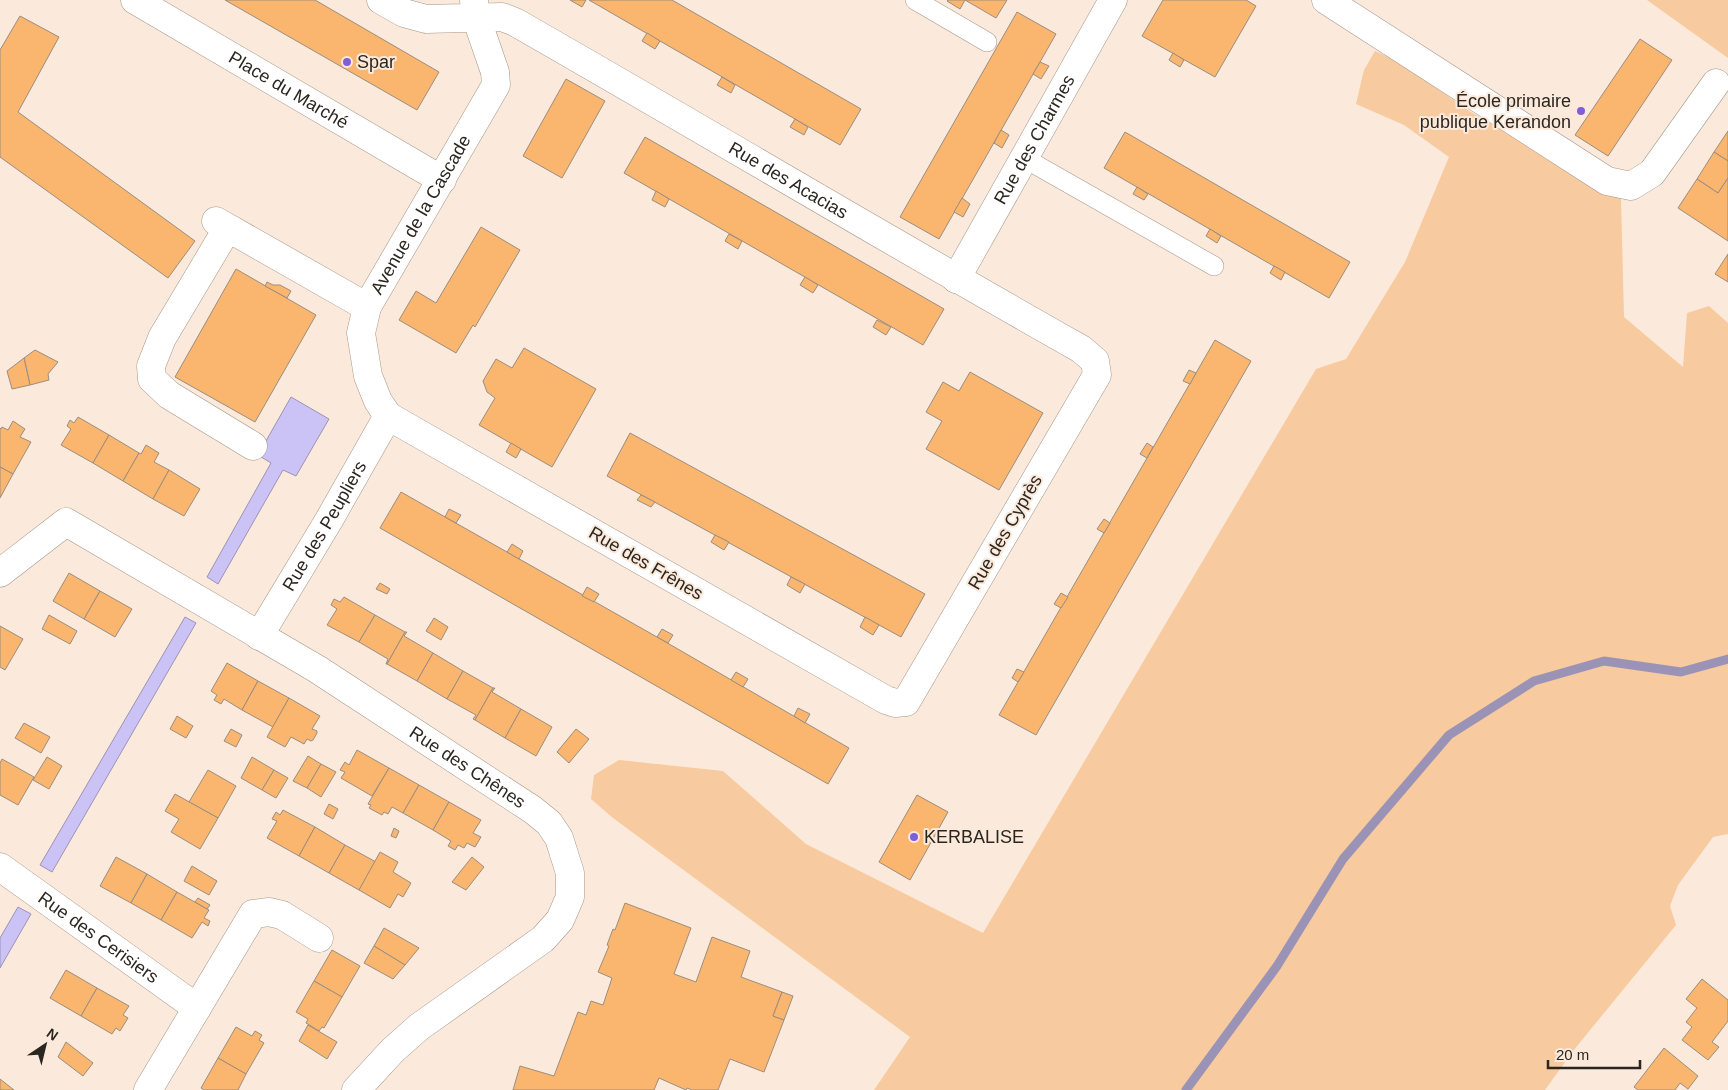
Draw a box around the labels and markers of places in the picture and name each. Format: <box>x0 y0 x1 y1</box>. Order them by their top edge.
place label: Spar <box>357 52 395 72</box>
marker: Spar <box>341 56 353 68</box>
place label: École primaire publique Kerandon <box>1420 91 1571 132</box>
marker: École primaire publique Kerandon <box>1575 105 1587 117</box>
place label: KERBALISE <box>924 827 1024 847</box>
marker: KERBALISE <box>908 831 920 843</box>

